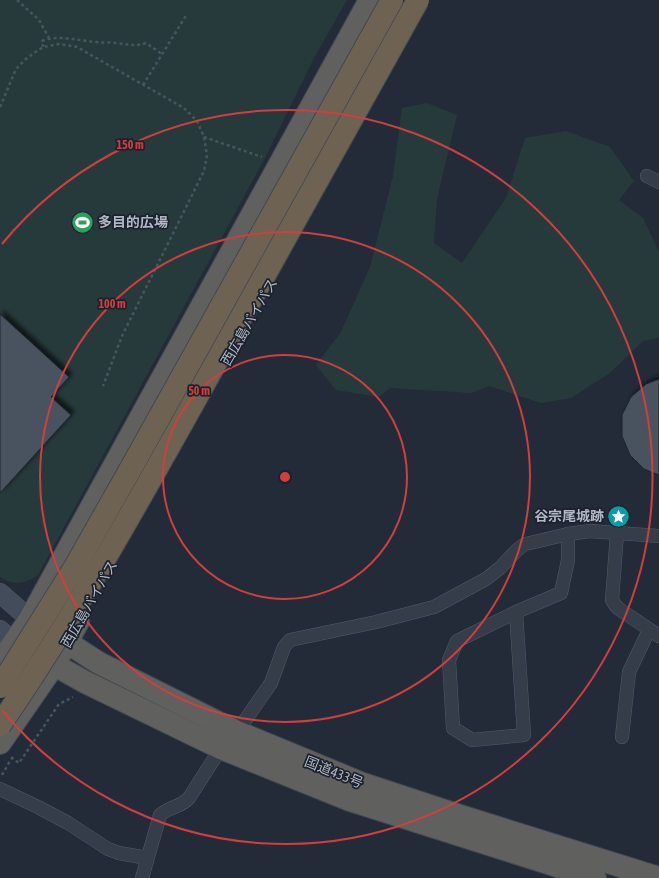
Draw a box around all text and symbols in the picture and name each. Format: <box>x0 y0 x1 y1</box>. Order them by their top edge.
text: 150 m <box>116 138 144 152</box>
sports icon: 多目的広場 <box>69 209 95 235</box>
place label: 多目的広場 <box>98 214 168 230</box>
street label: 西広島バイパス <box>218 276 280 368</box>
text: 100 m <box>98 297 126 311</box>
text: 50 m <box>188 384 210 398</box>
centre of rings <box>278 470 292 484</box>
place icon: 谷宗尾城跡 <box>606 503 632 529</box>
place label: 谷宗尾城跡 <box>534 508 604 524</box>
street label: 西広島バイパス <box>58 558 120 650</box>
street label: 国道433号 <box>302 753 366 791</box>

